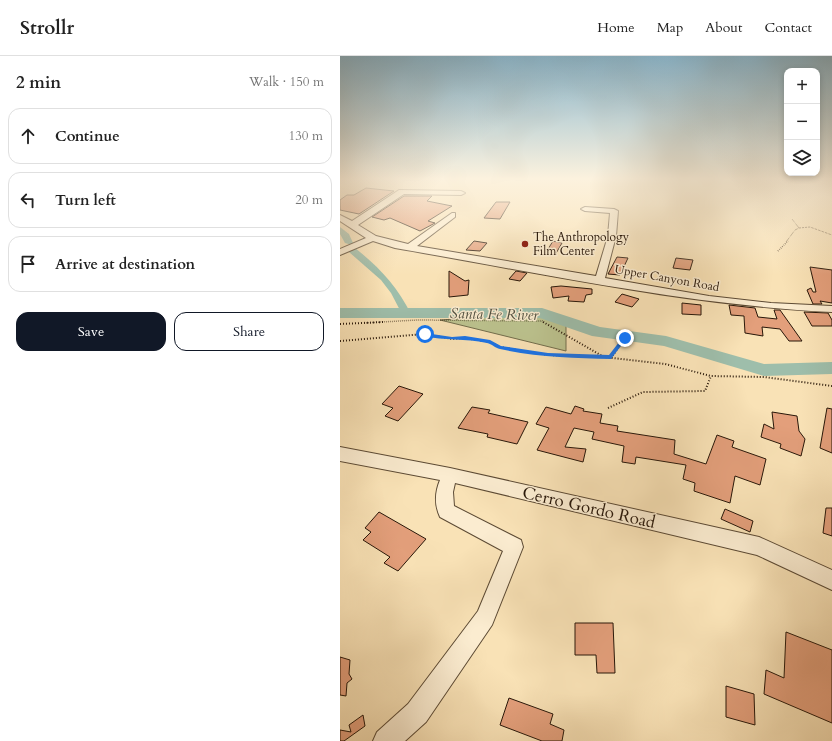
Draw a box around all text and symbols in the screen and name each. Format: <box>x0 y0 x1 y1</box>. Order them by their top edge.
text: Strollr <box>20 15 74 41</box>
text: Home <box>597 18 635 37</box>
text: Map <box>657 18 683 37</box>
text: About <box>705 18 742 37</box>
text: Contact <box>764 18 812 37</box>
map controls <box>784 68 820 176</box>
button: + <box>784 68 820 104</box>
text: 2 min <box>16 71 61 94</box>
text: Walk · 150 m <box>249 73 324 91</box>
button: − <box>784 104 820 140</box>
icon: ahead <box>17 125 39 147</box>
text: Continue <box>55 126 120 146</box>
text: 130 m <box>289 127 323 145</box>
button: layers <box>784 140 820 176</box>
icon: left <box>17 189 39 211</box>
text: Turn left <box>55 190 116 210</box>
text: 20 m <box>295 191 323 209</box>
place label: The Anthropology Film Center <box>533 229 630 259</box>
marker: The Anthropology Film Center <box>520 239 530 249</box>
icon: arrive <box>17 253 39 275</box>
text: Arrive at destination <box>55 254 195 274</box>
street label: Upper Canyon Road <box>613 261 721 295</box>
water label: Santa Fe River <box>450 303 539 325</box>
button: Save <box>16 312 166 351</box>
button: Share <box>174 312 324 351</box>
route start <box>416 325 434 343</box>
route end <box>616 329 634 347</box>
street label: Cerro Gordo Road <box>520 481 658 534</box>

